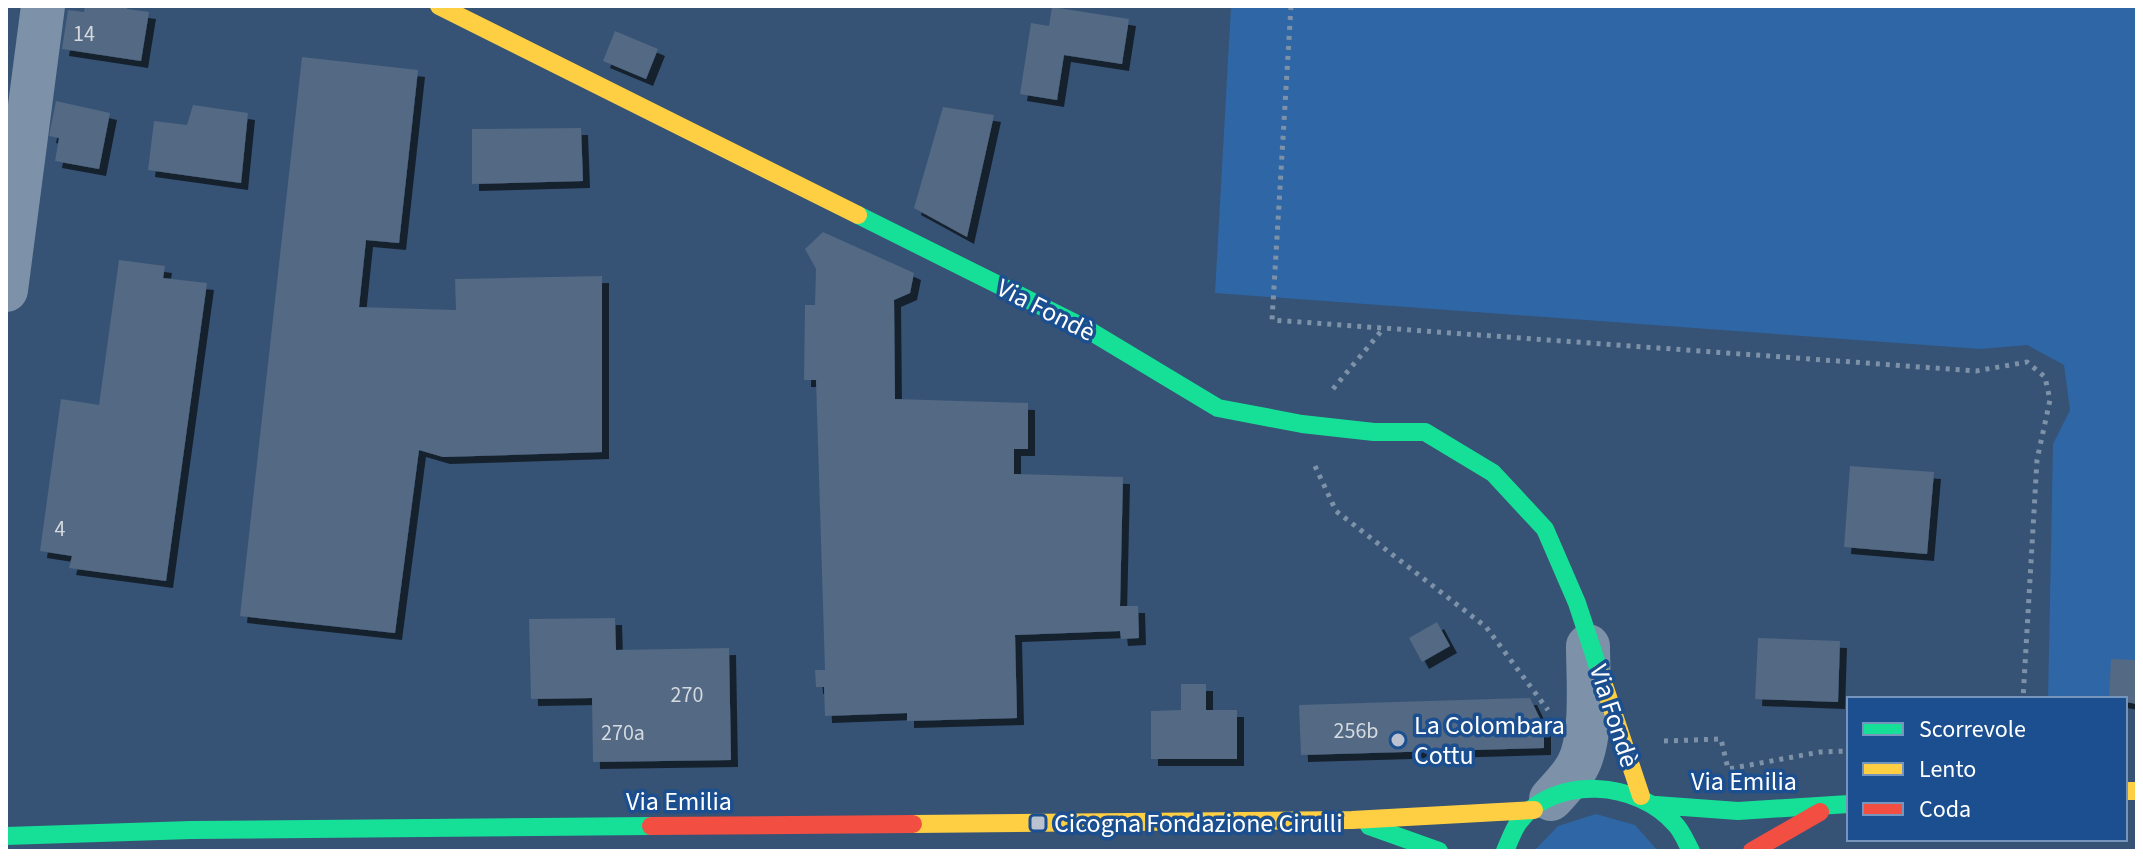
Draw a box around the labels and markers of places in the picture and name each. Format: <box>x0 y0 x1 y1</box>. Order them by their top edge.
place label: La Colombara Cottu <box>1414 707 1565 774</box>
marker: La Colombara Cottu <box>1389 731 1407 749</box>
place label: Cicogna Fondazione Cirulli <box>1054 805 1343 842</box>
marker: Cicogna Fondazione Cirulli <box>1029 814 1047 832</box>

